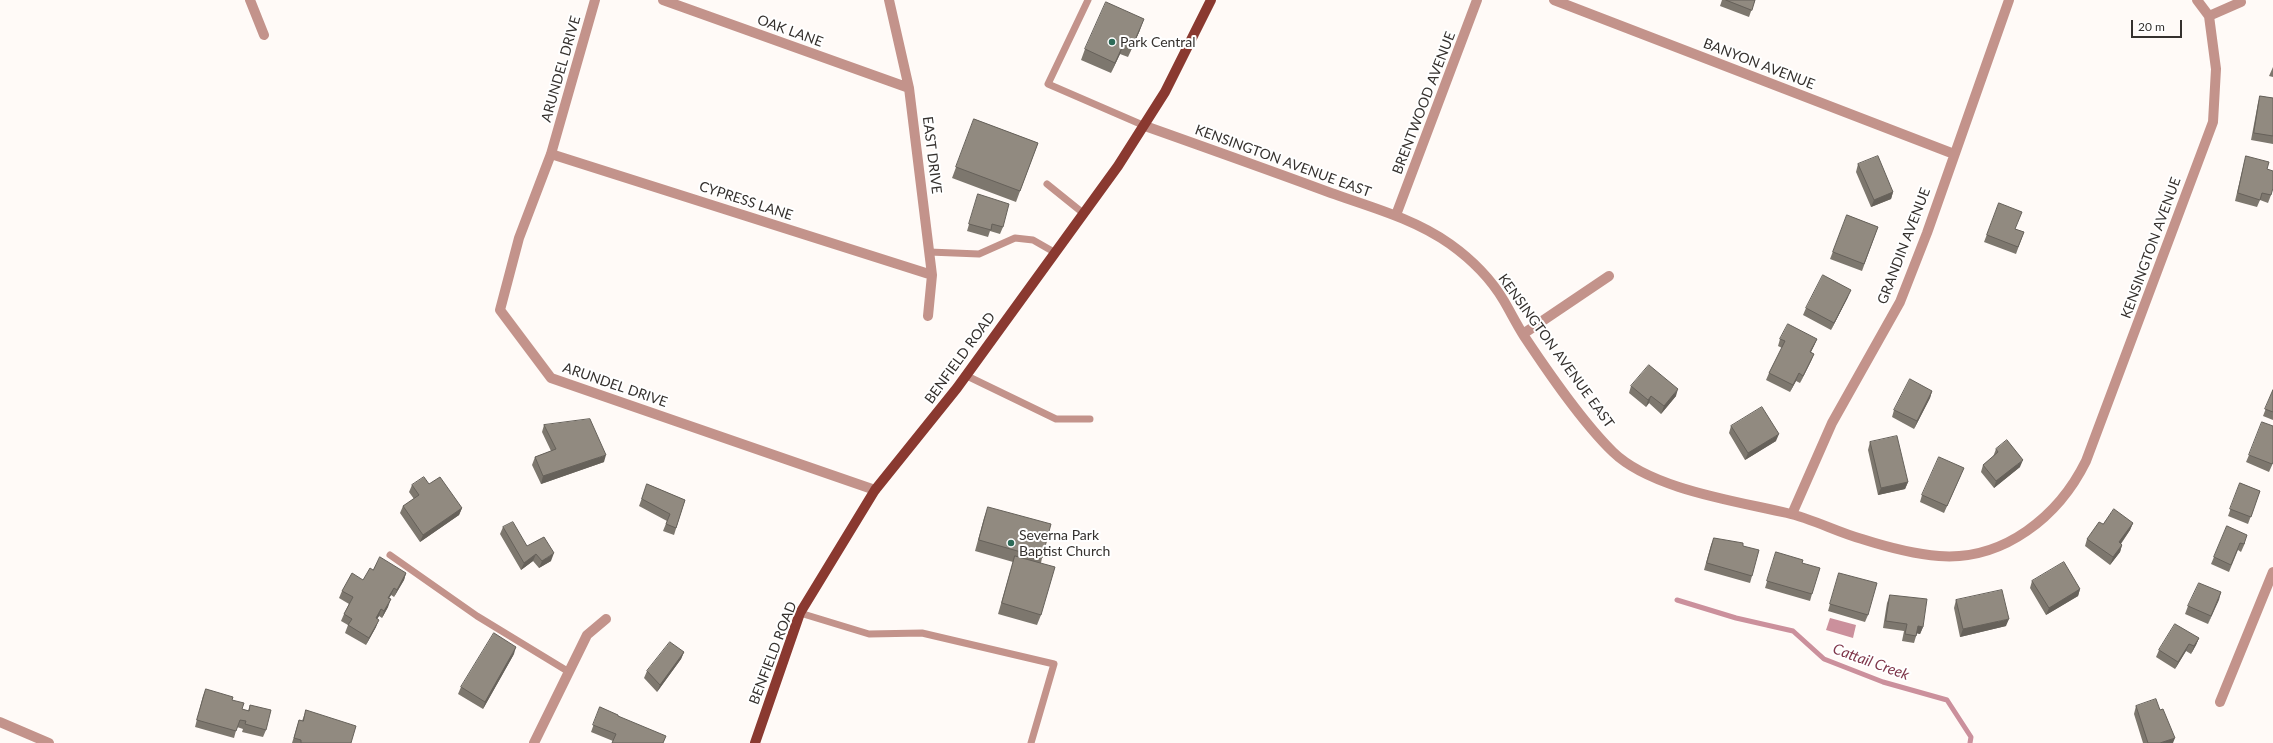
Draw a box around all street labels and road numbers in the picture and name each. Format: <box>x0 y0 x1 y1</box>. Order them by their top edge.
street label: OAK LANE <box>755 11 825 51</box>
street label: ARUNDEL DRIVE <box>538 14 584 124</box>
street label: BRENTWOOD AVENUE <box>1389 29 1459 177</box>
street label: BANYON AVENUE <box>1701 35 1817 93</box>
street label: EAST DRIVE <box>919 115 945 195</box>
street label: KENSINGTON AVENUE EAST <box>1193 121 1373 201</box>
street label: KENSINGTON AVENUE <box>2118 175 2184 321</box>
street label: CYPRESS LANE <box>697 178 795 224</box>
street label: GRANDIN AVENUE <box>1874 185 1934 307</box>
street label: KENSINGTON AVENUE EAST <box>1495 271 1617 431</box>
street label: BENFIELD ROAD <box>921 309 999 407</box>
street label: ARUNDEL DRIVE <box>560 359 670 411</box>
street label: BENFIELD ROAD <box>746 599 800 707</box>

